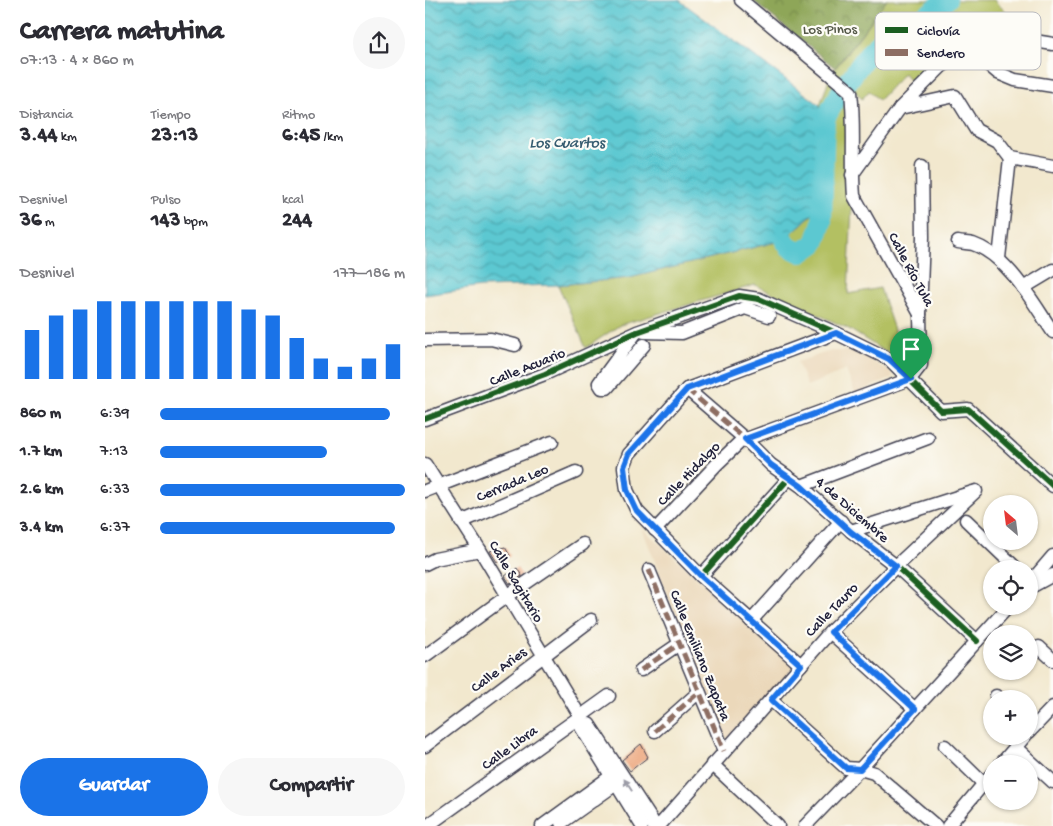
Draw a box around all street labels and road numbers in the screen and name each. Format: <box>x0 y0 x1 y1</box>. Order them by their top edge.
street label: Calle Río Tula <box>883 230 938 311</box>
street label: Calle Acuario <box>487 344 568 391</box>
street label: Calle Hidalgo <box>654 438 725 510</box>
street label: Cerrada Leo <box>474 461 552 507</box>
street label: 4 de Diciembre <box>811 474 892 547</box>
street label: Calle Sagitario <box>484 538 547 626</box>
street label: Calle Tauro <box>802 579 863 641</box>
street label: Calle Emiliano Zapata <box>665 588 734 724</box>
street label: Calle Aries <box>468 644 531 697</box>
street label: Calle Libra <box>479 722 542 775</box>

